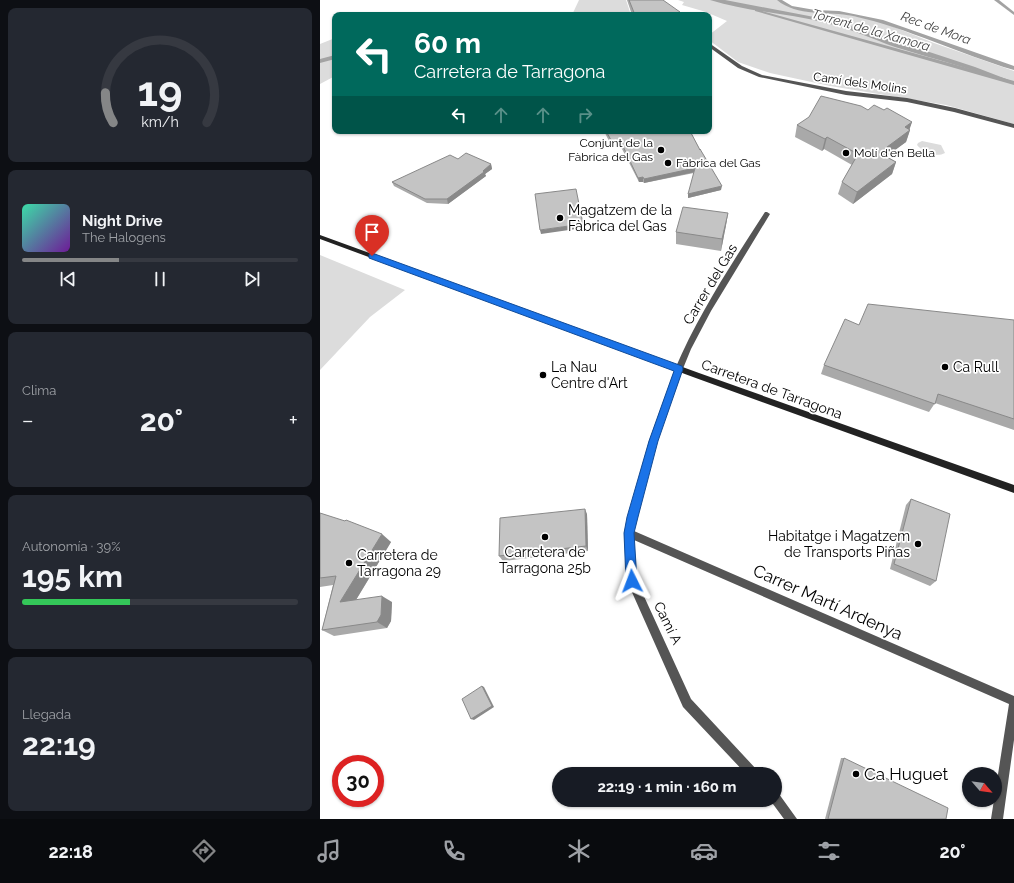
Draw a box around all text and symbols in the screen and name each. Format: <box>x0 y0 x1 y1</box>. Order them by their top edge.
water label: Torrent de la Xamora <box>810 6 932 54</box>
water label: Rec de Mora <box>899 8 973 48</box>
text: 60 m <box>414 27 481 60</box>
icon: left <box>348 28 400 80</box>
text: Carretera de Tarragona <box>414 61 605 82</box>
text: 19 <box>137 67 183 116</box>
street label: Camí dels Molins <box>812 70 908 97</box>
icon: left <box>448 104 470 126</box>
icon: ahead <box>490 104 512 126</box>
icon: ahead <box>532 104 554 126</box>
icon: right <box>574 104 596 126</box>
text: km/h <box>141 114 179 130</box>
place label: Conjunt de la Fàbrica del Gas <box>568 136 653 164</box>
marker: Conjunt de la Fàbrica del Gas <box>656 145 666 155</box>
place label: Molí d'en Bella <box>854 146 935 160</box>
marker: Molí d'en Bella <box>841 148 851 158</box>
place label: Fàbrica del Gas <box>676 156 761 170</box>
marker: Fàbrica del Gas <box>663 158 673 168</box>
place label: Magatzem de la Fàbrica del Gas <box>568 202 672 234</box>
text: Night Drive <box>82 212 162 230</box>
marker: Magatzem de la Fàbrica del Gas <box>555 213 565 223</box>
pin <box>355 215 389 256</box>
icon: arrive <box>361 221 383 243</box>
text: The Halogens <box>82 230 166 245</box>
street label: Carrer del Gas <box>680 240 741 327</box>
icon: previous <box>57 268 79 290</box>
icon: pause <box>149 268 171 290</box>
icon: next <box>241 268 263 290</box>
street label: Carretera de Tarragona <box>699 356 845 422</box>
place label: La Nau Centre d'Art <box>551 359 628 391</box>
place label: Ca Rull <box>953 359 999 375</box>
marker: Ca Rull <box>940 362 950 372</box>
marker: La Nau Centre d'Art <box>538 370 548 380</box>
text: Clima <box>22 383 56 398</box>
text: 20° <box>140 403 183 438</box>
text: − <box>22 407 34 433</box>
text: + <box>289 407 298 433</box>
place label: Habitatge i Magatzem de Transports Piñas <box>768 528 910 560</box>
marker: Carretera de Tarragona 25b <box>540 532 550 542</box>
text: Autonomía · 39% <box>22 539 120 554</box>
marker: Habitatge i Magatzem de Transports Piñas <box>913 539 923 549</box>
place label: Carretera de Tarragona 25b <box>499 544 591 576</box>
place label: Carretera de Tarragona 29 <box>357 547 441 579</box>
marker: Carretera de Tarragona 29 <box>344 558 354 568</box>
text: 195 km <box>22 559 123 594</box>
position arrow <box>611 560 653 602</box>
street label: Carrer Martí Ardenya <box>750 560 906 644</box>
street label: Camí A <box>651 599 685 648</box>
text: Llegada <box>22 707 71 722</box>
text: 22:19 <box>22 727 96 762</box>
speed limit sign: 30 <box>332 755 384 807</box>
place label: Ca Huguet <box>864 764 948 784</box>
north arrow <box>962 767 1002 807</box>
map controls <box>962 767 1002 807</box>
marker: Ca Huguet <box>851 769 861 779</box>
text: 22:19 · 1 min · 160 m <box>597 778 737 796</box>
icon: directions <box>190 837 218 865</box>
icon: music <box>315 837 343 865</box>
icon: phone <box>440 837 468 865</box>
icon: climate <box>565 837 593 865</box>
icon: car <box>690 837 718 865</box>
icon: filters <box>815 837 843 865</box>
text: 22:18 <box>48 841 93 862</box>
text: 20° <box>939 841 966 862</box>

